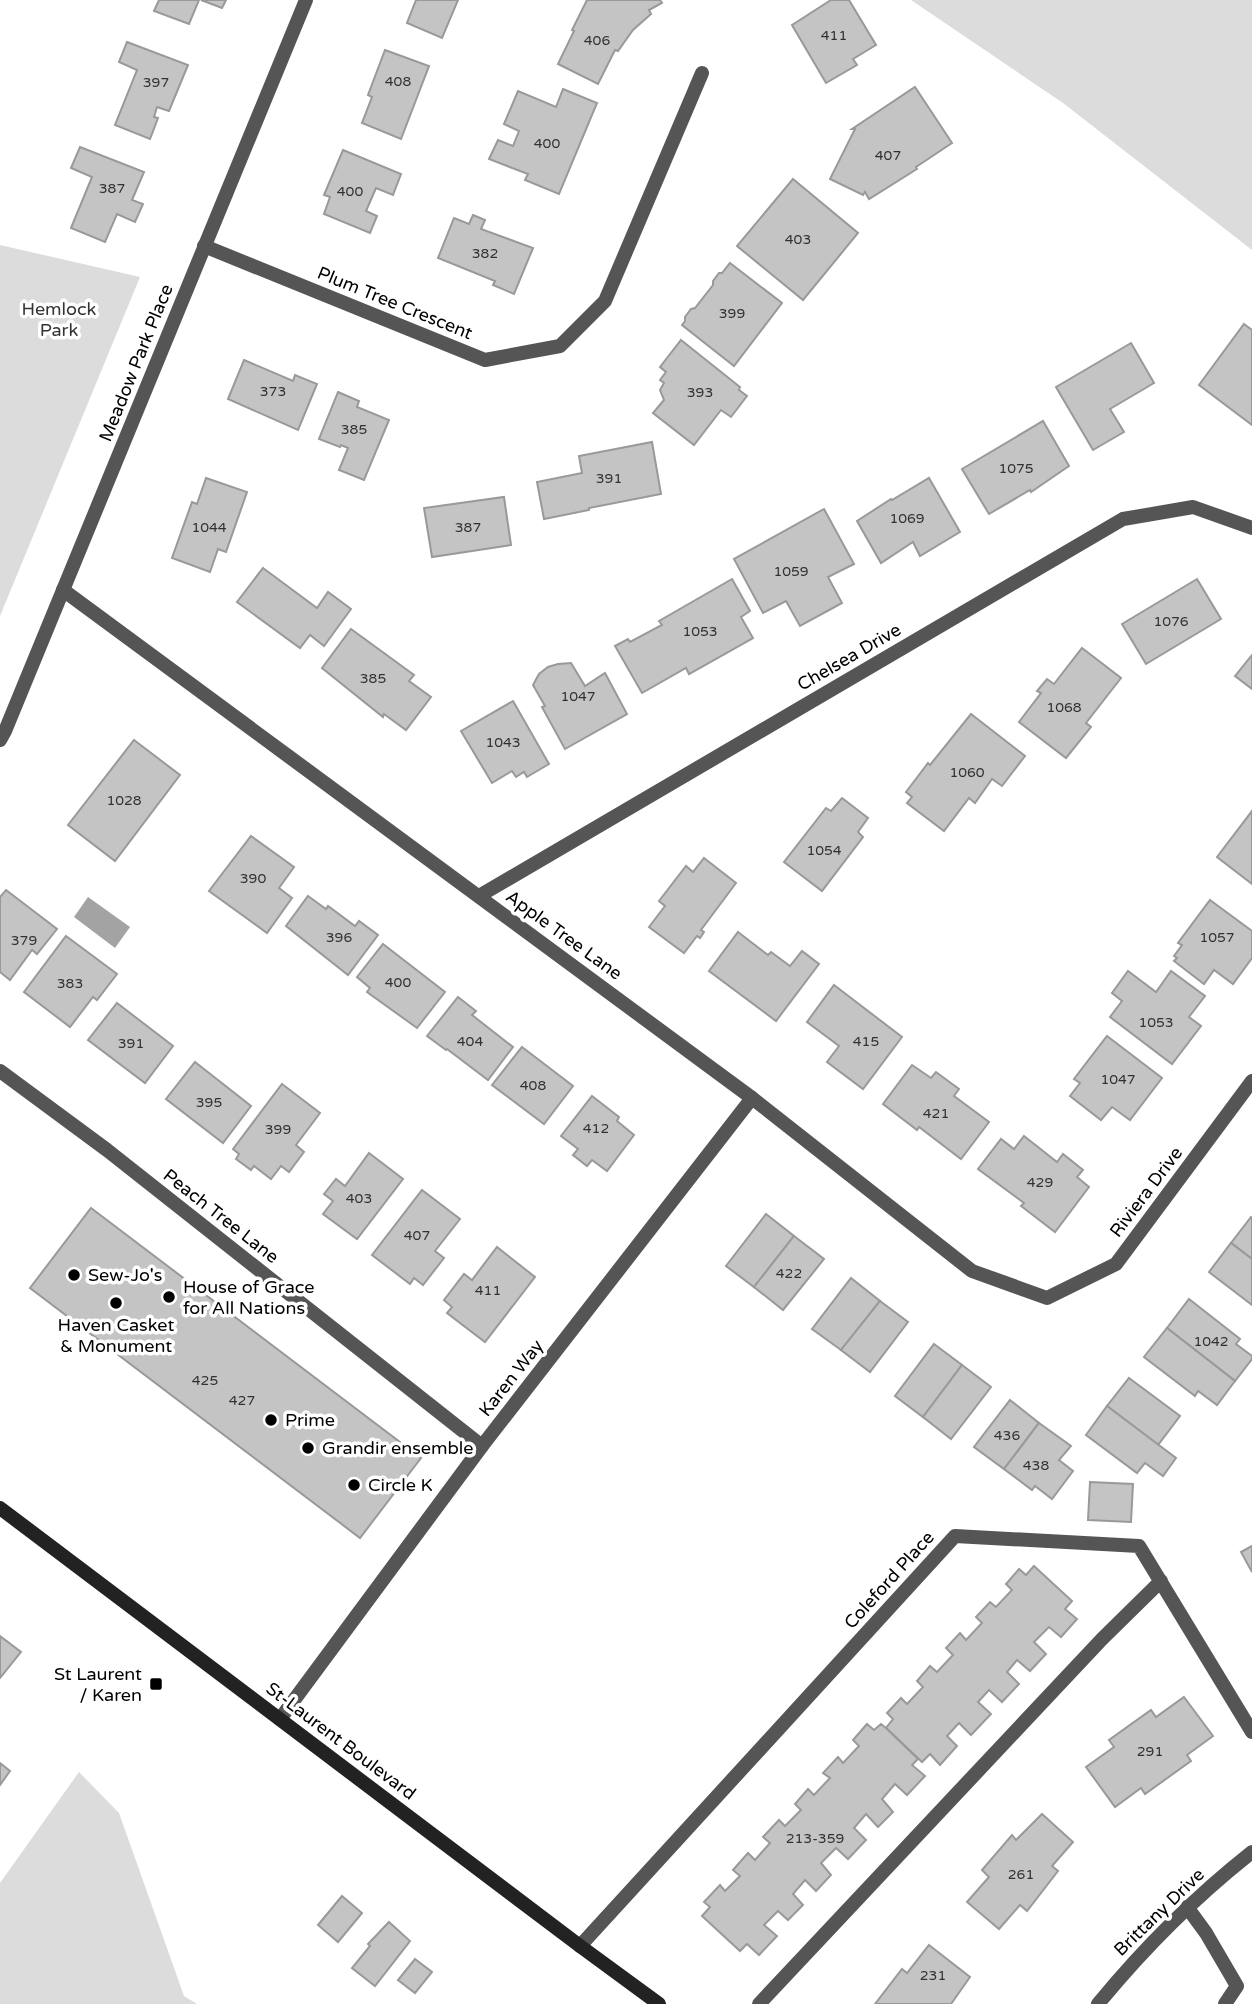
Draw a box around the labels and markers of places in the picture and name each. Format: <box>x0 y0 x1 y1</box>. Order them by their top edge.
place label: Sew-Jo's <box>88 1264 162 1286</box>
marker: Sew-Jo's <box>66 1267 82 1283</box>
place label: House of Grace for All Nations <box>183 1276 315 1319</box>
marker: House of Grace for All Nations <box>161 1289 177 1305</box>
marker: Haven Casket & Monument <box>108 1295 124 1311</box>
place label: Haven Casket & Monument <box>58 1314 175 1357</box>
place label: Prime <box>285 1409 335 1431</box>
marker: Prime <box>263 1412 279 1428</box>
place label: Grandir ensemble <box>322 1437 474 1459</box>
marker: Grandir ensemble <box>300 1440 316 1456</box>
place label: Circle K <box>368 1474 433 1496</box>
marker: Circle K <box>346 1477 362 1493</box>
place label: St Laurent / Karen <box>54 1663 142 1706</box>
marker: St Laurent / Karen <box>148 1676 164 1692</box>

